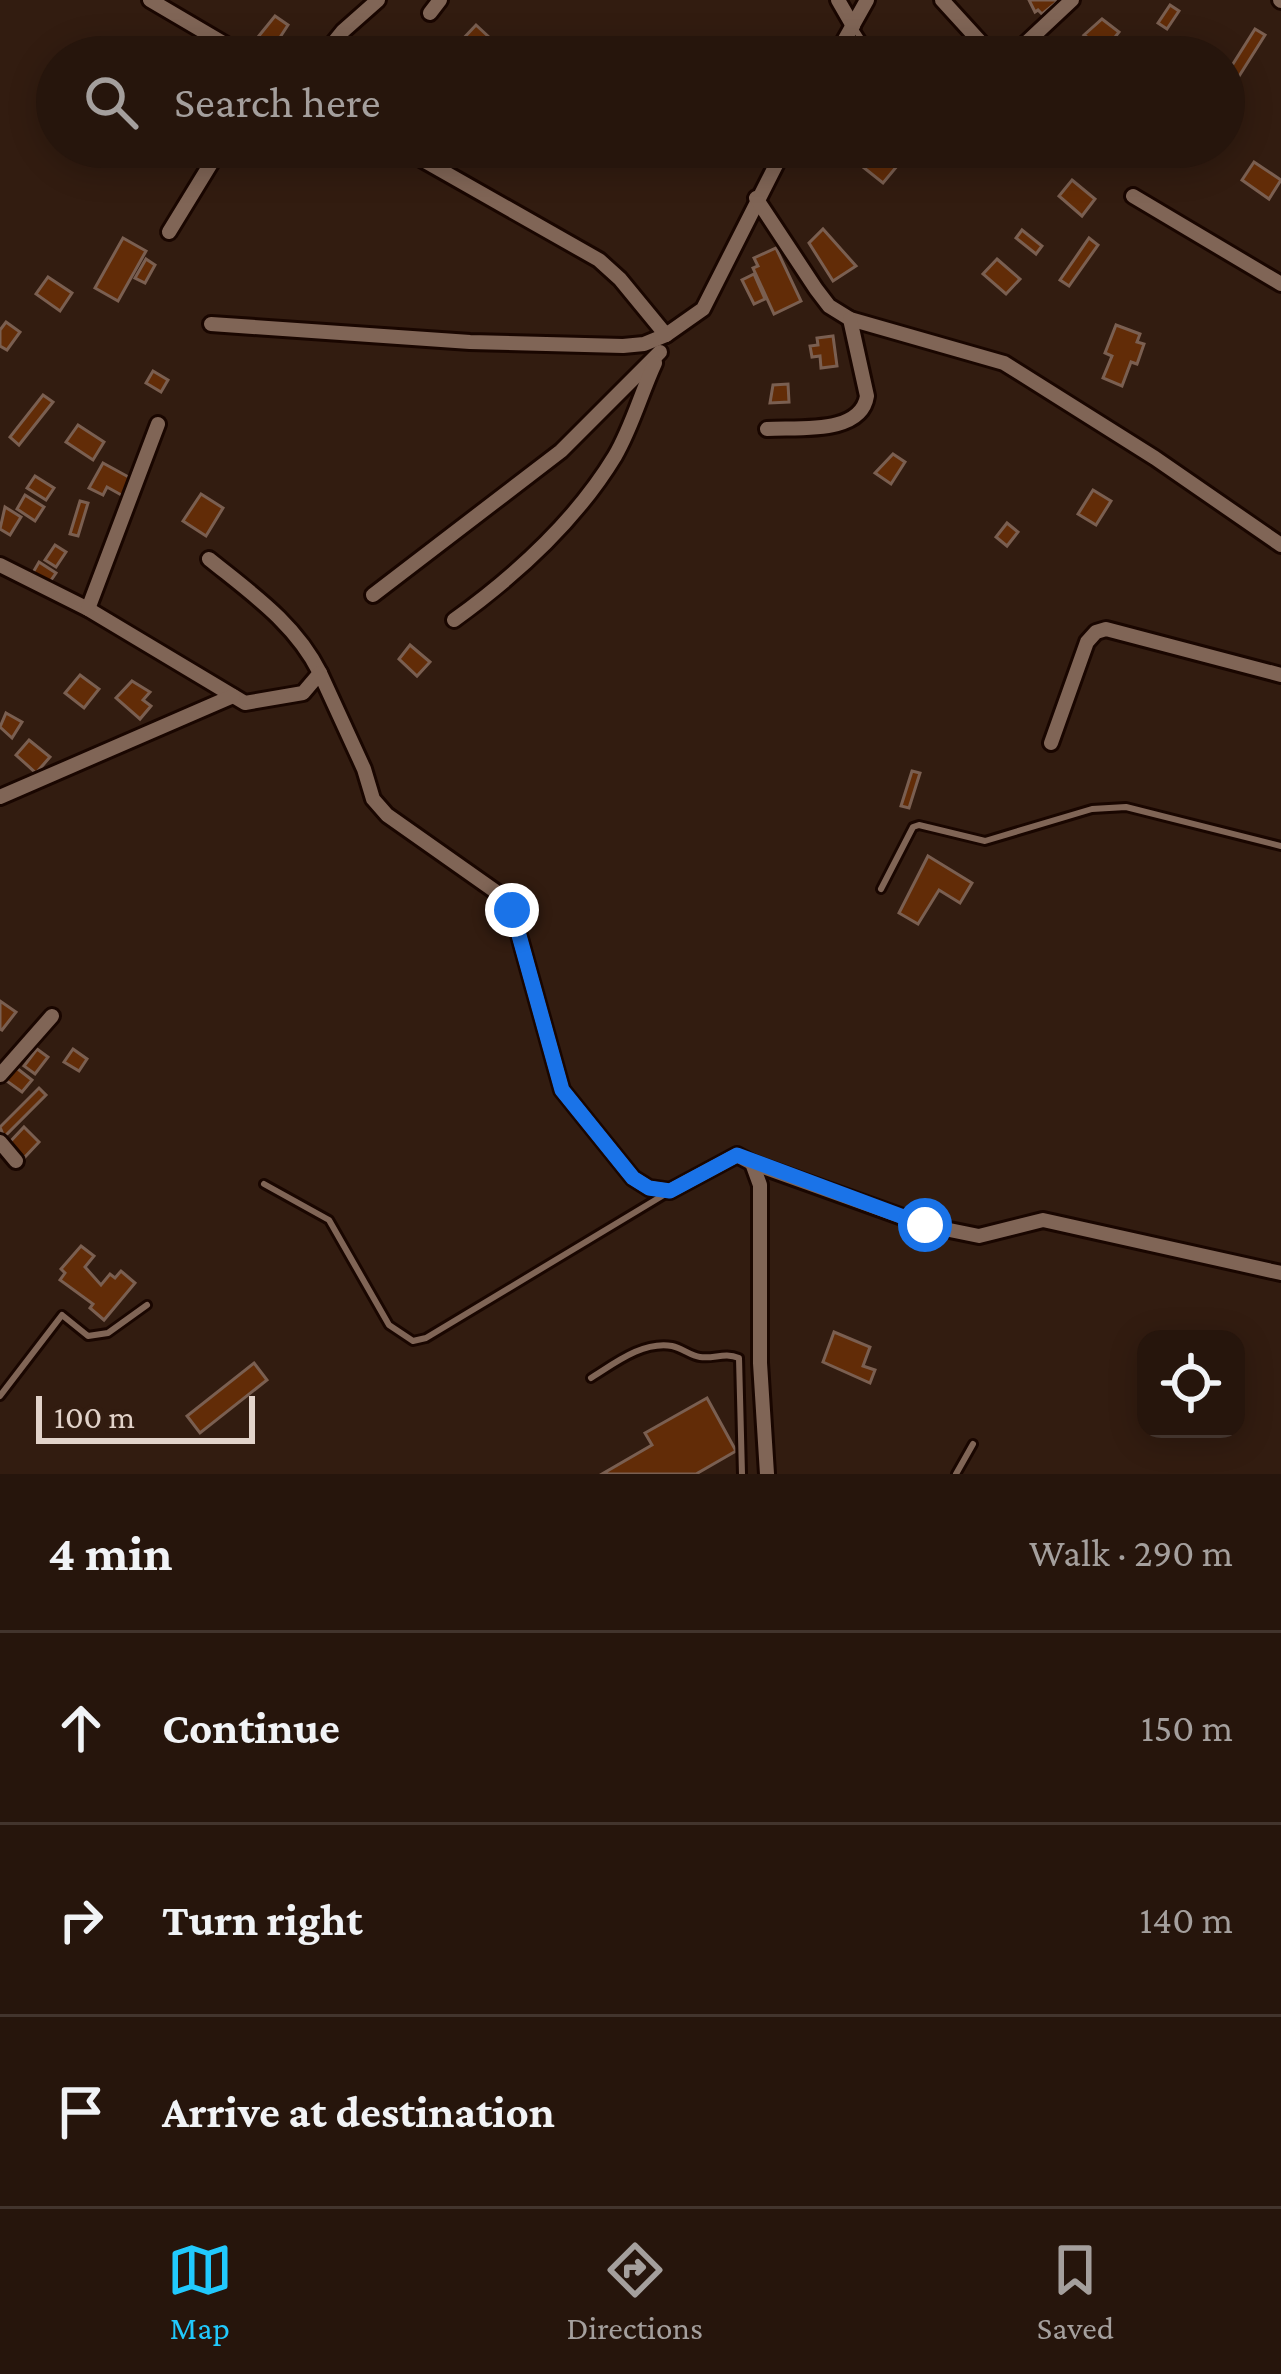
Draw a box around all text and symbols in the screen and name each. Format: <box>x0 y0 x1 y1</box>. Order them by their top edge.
search box <box>36 36 1245 168</box>
icon: search <box>78 69 144 135</box>
text: Search here <box>174 77 381 127</box>
route end <box>485 883 539 937</box>
route start <box>898 1198 952 1252</box>
map controls <box>1137 1330 1245 1438</box>
button: locate <box>1137 1330 1245 1438</box>
scale bar <box>36 1390 255 1443</box>
text: 100 m <box>54 1398 135 1435</box>
text: 4 min <box>48 1524 173 1581</box>
text: Walk · 290 m <box>1029 1531 1233 1574</box>
icon: ahead <box>48 1695 114 1761</box>
text: Continue <box>162 1703 340 1753</box>
text: 150 m <box>1141 1706 1233 1749</box>
icon: right <box>48 1887 114 1953</box>
text: Turn right <box>162 1895 363 1945</box>
text: 140 m <box>1139 1898 1233 1941</box>
icon: arrive <box>48 2079 114 2145</box>
text: Arrive at destination <box>162 2087 555 2137</box>
tab: Map <box>167 2237 233 2346</box>
tab: Directions <box>567 2237 703 2346</box>
tab: Saved <box>1037 2237 1114 2346</box>

